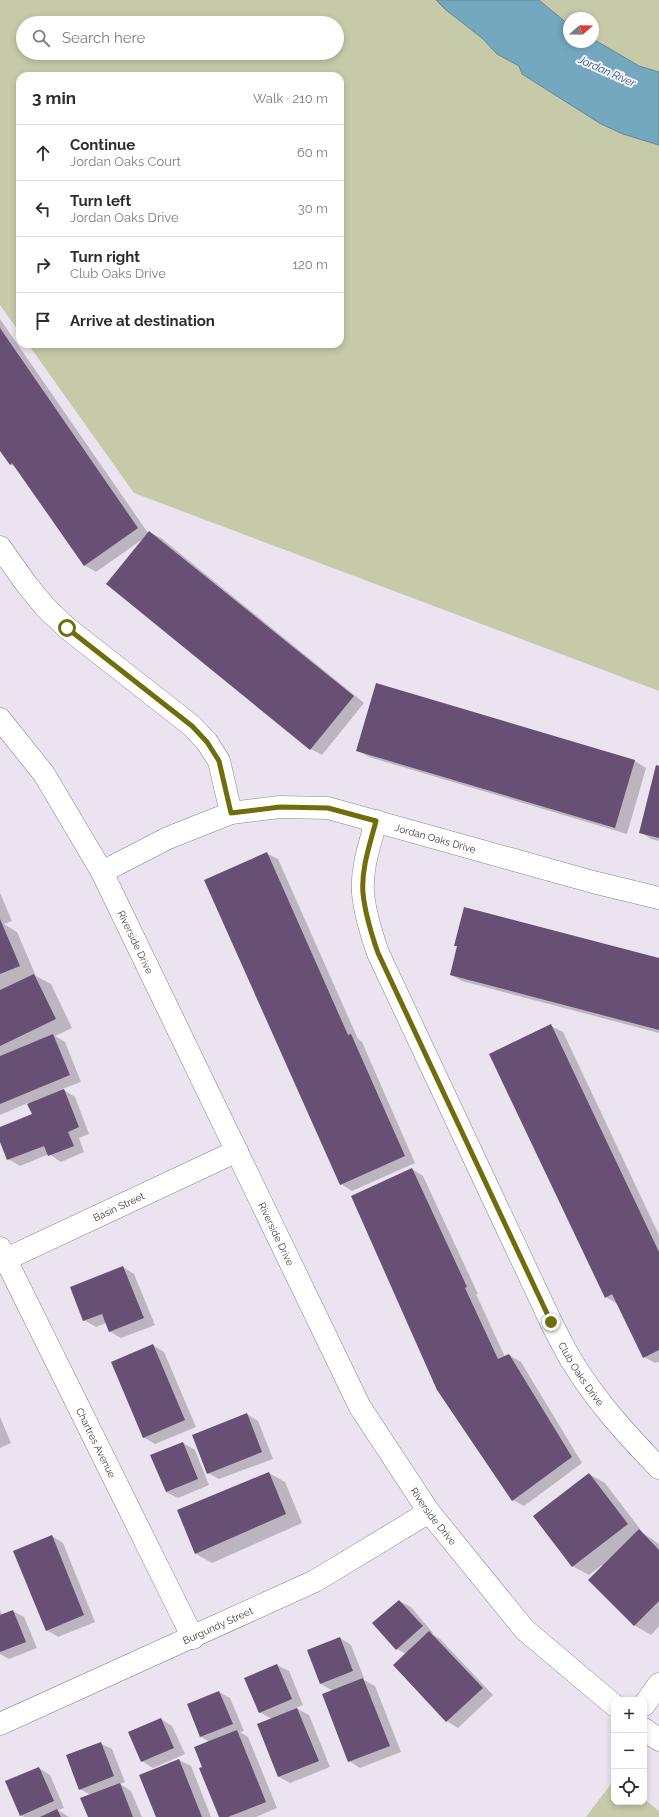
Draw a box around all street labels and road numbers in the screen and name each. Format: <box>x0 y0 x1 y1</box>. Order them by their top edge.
street label: Jordan Oaks Drive <box>394 822 477 855</box>
street label: Riverside Drive <box>115 909 155 976</box>
street label: Basin Street <box>91 1190 147 1224</box>
street label: Riverside Drive <box>256 1201 296 1268</box>
street label: Club Oaks Drive <box>556 1340 606 1408</box>
street label: Chartres Avenue <box>74 1406 118 1480</box>
street label: Riverside Drive <box>408 1486 459 1547</box>
street label: Burgundy Street <box>181 1605 255 1646</box>

